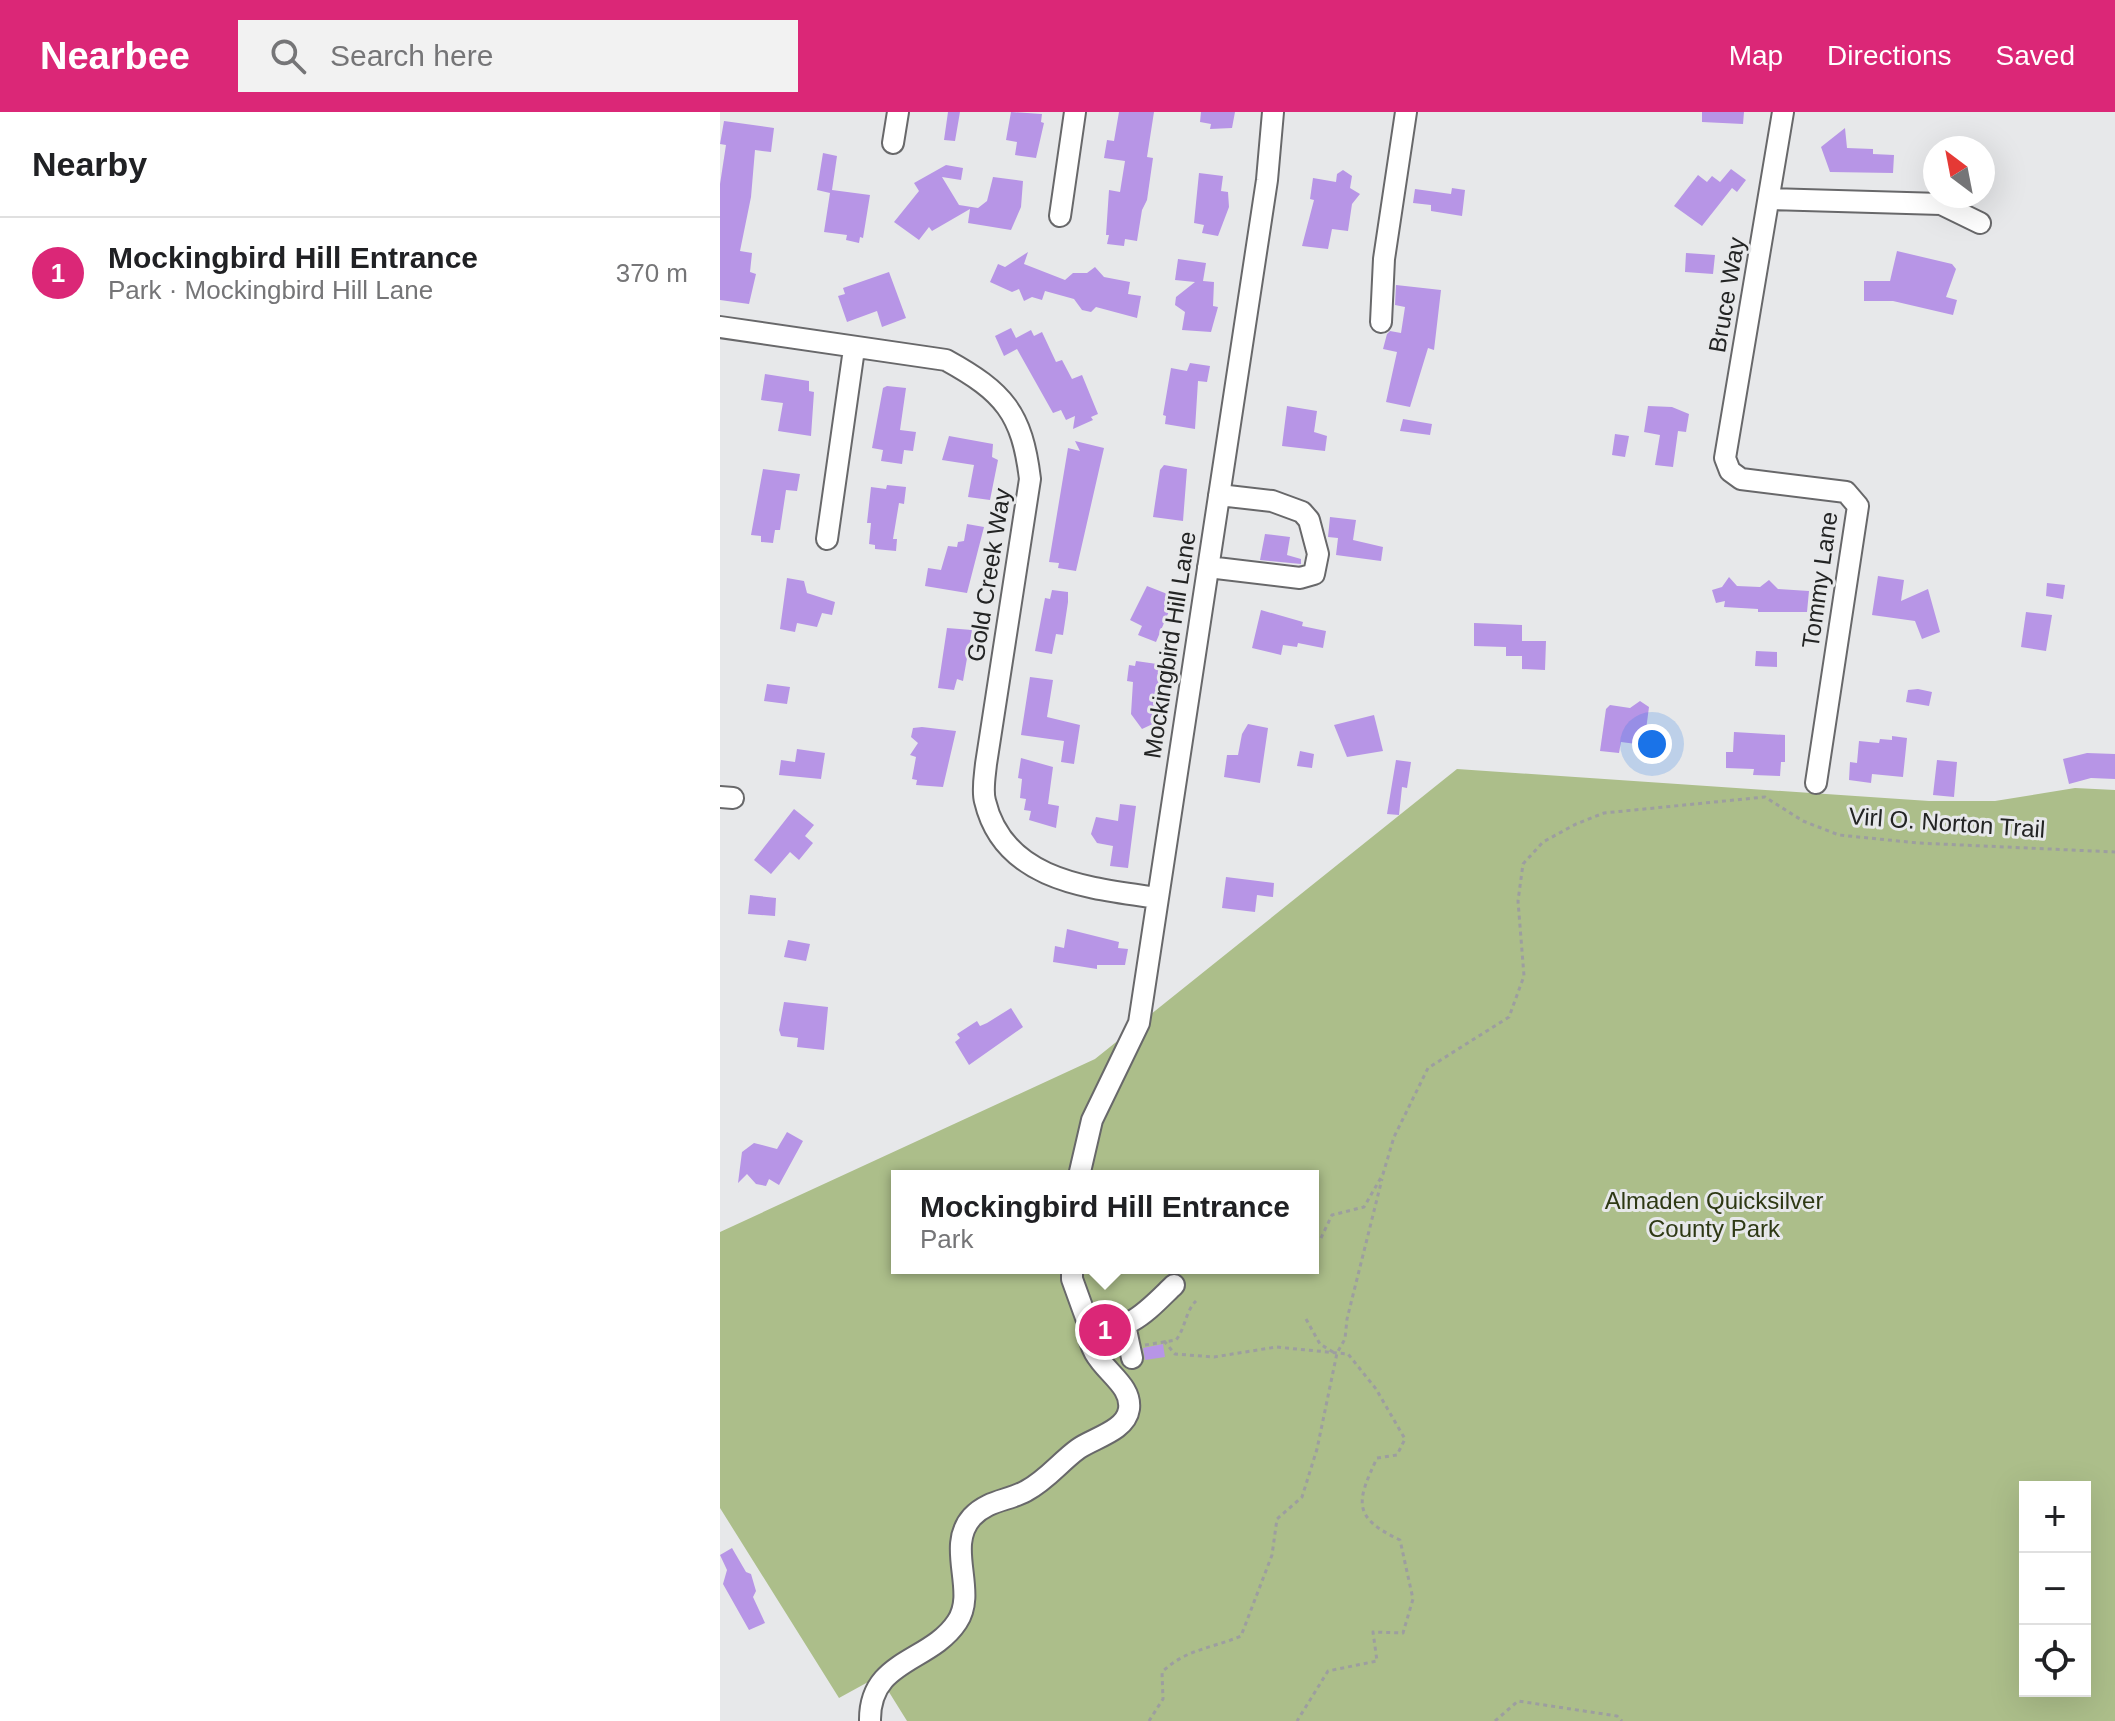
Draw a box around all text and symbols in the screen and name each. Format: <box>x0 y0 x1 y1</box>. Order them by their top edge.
search box <box>238 20 798 92</box>
icon: search <box>266 34 310 78</box>
text: Nearbee <box>40 35 190 77</box>
text: Search here <box>330 39 493 72</box>
text: Map <box>1729 40 1783 71</box>
text: Directions <box>1827 40 1952 71</box>
text: Saved <box>1996 40 2075 71</box>
north arrow <box>1923 136 1995 208</box>
text: Nearby <box>32 145 147 183</box>
street label: Bruce Way <box>1703 235 1750 355</box>
text: Mockingbird Hill Entrance <box>108 241 478 274</box>
text: 1 <box>51 258 65 288</box>
text: 370 m <box>616 258 688 288</box>
text: Park · Mockingbird Hill Lane <box>108 275 433 305</box>
street label: Gold Creek Way <box>961 486 1016 664</box>
street label: Tommy Lane <box>1797 510 1842 650</box>
street label: Mockingbird Hill Lane <box>1138 529 1201 760</box>
your location <box>1632 724 1672 764</box>
street label: Virl O. Norton Trail <box>1848 802 2046 843</box>
popup <box>891 1170 1319 1274</box>
park label: Almaden Quicksilver County Park <box>1605 1187 1823 1242</box>
text: Mockingbird Hill Entrance <box>920 1190 1290 1223</box>
text: Park <box>920 1224 973 1254</box>
pin: 1 <box>1079 1300 1131 1360</box>
map controls <box>2019 1481 2091 1697</box>
button: + <box>2019 1481 2091 1553</box>
button: − <box>2019 1553 2091 1625</box>
button: locate <box>2019 1625 2091 1697</box>

